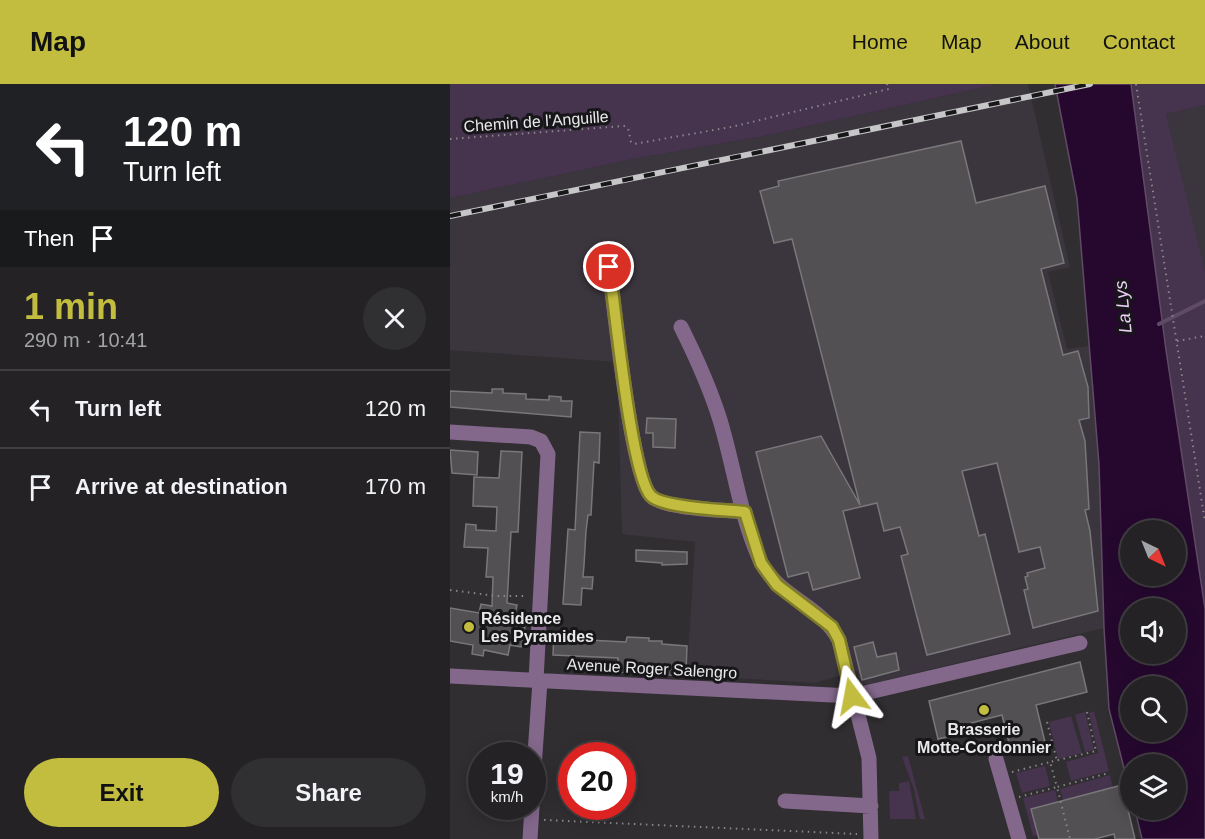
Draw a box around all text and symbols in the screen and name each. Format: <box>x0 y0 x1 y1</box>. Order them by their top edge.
text: Map <box>30 26 86 57</box>
text: Home <box>852 30 908 53</box>
text: Map <box>941 30 982 53</box>
text: About <box>1015 30 1070 53</box>
text: Contact <box>1103 30 1175 53</box>
icon: left <box>24 108 102 186</box>
text: 120 m <box>123 108 242 155</box>
street label: Chemin de l'Anguille <box>463 108 609 135</box>
text: Turn left <box>123 157 221 187</box>
icon: arrive <box>86 222 119 255</box>
text: Then <box>24 226 74 251</box>
pin <box>583 241 634 292</box>
icon: arrive <box>592 250 625 283</box>
water label: La Lys <box>1110 280 1136 334</box>
text: 1 min <box>24 286 118 327</box>
button: close <box>363 287 426 350</box>
text: 290 m · 10:41 <box>24 329 147 351</box>
icon: left <box>24 393 57 426</box>
text: Turn left <box>75 396 161 421</box>
text: 120 m <box>365 396 426 421</box>
icon: arrive <box>24 471 57 504</box>
text: Arrive at destination <box>75 474 288 499</box>
text: 170 m <box>365 474 426 499</box>
north arrow <box>1120 520 1186 586</box>
map controls <box>1120 520 1186 820</box>
button: sound <box>1120 598 1186 664</box>
place label: Résidence Les Pyramides <box>481 610 594 645</box>
marker: Résidence Les Pyramides <box>462 620 476 634</box>
street label: Avenue Roger Salengro <box>566 656 738 681</box>
position arrow <box>820 664 884 728</box>
button: search <box>1120 676 1186 742</box>
marker: Brasserie Motte-Cordonnier <box>977 703 991 717</box>
place label: Brasserie Motte-Cordonnier <box>917 721 1051 756</box>
speed limit sign: 20 <box>558 742 636 820</box>
button: layers <box>1120 754 1186 820</box>
text: 19 <box>490 757 524 790</box>
button: Exit <box>24 758 219 827</box>
button: Share <box>231 758 426 827</box>
text: km/h <box>491 788 523 805</box>

